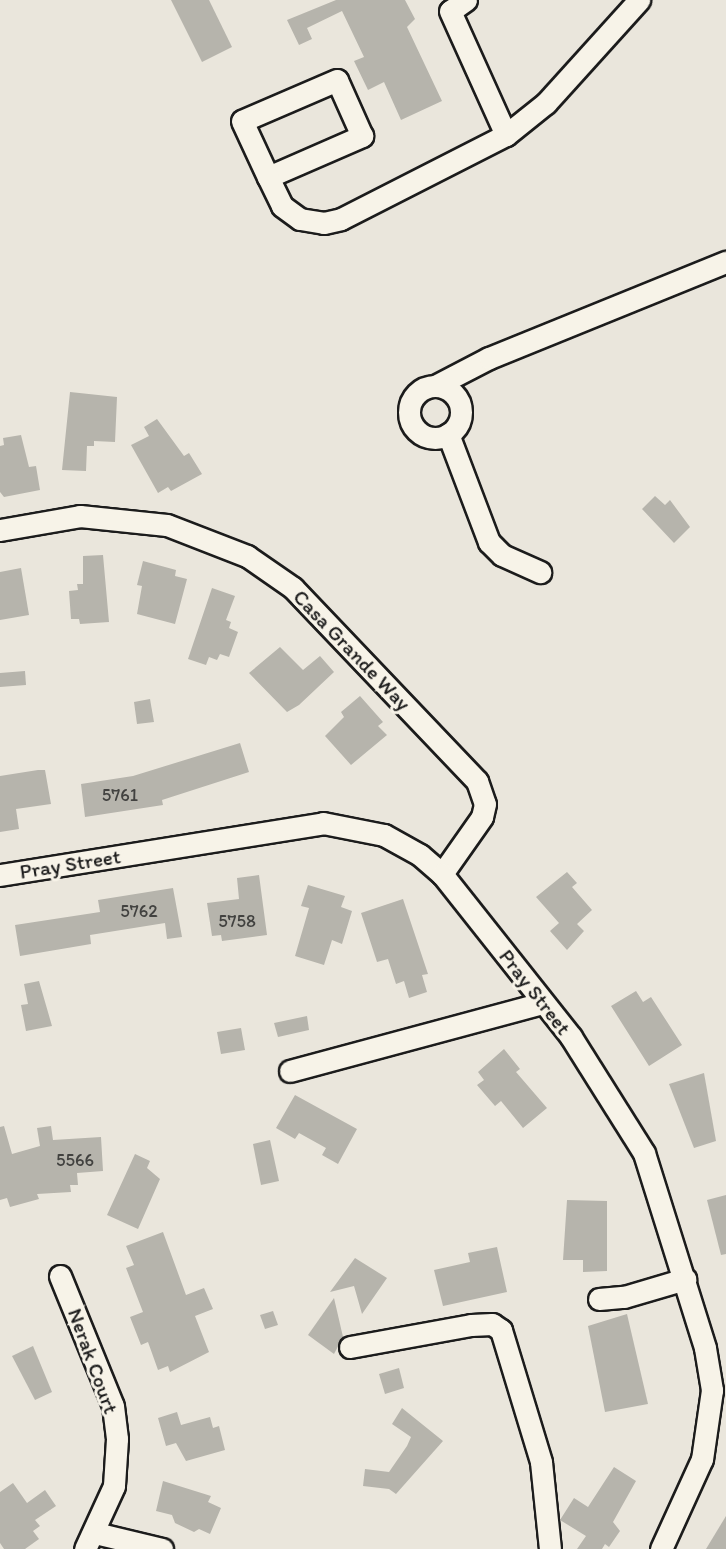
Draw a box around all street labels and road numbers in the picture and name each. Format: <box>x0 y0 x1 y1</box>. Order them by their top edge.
street label: Casa Grande Way <box>288 585 416 715</box>
street label: Pray Street <box>18 844 122 884</box>
street label: Pray Street <box>494 944 576 1040</box>
street label: Nerak Court <box>62 1305 124 1417</box>

